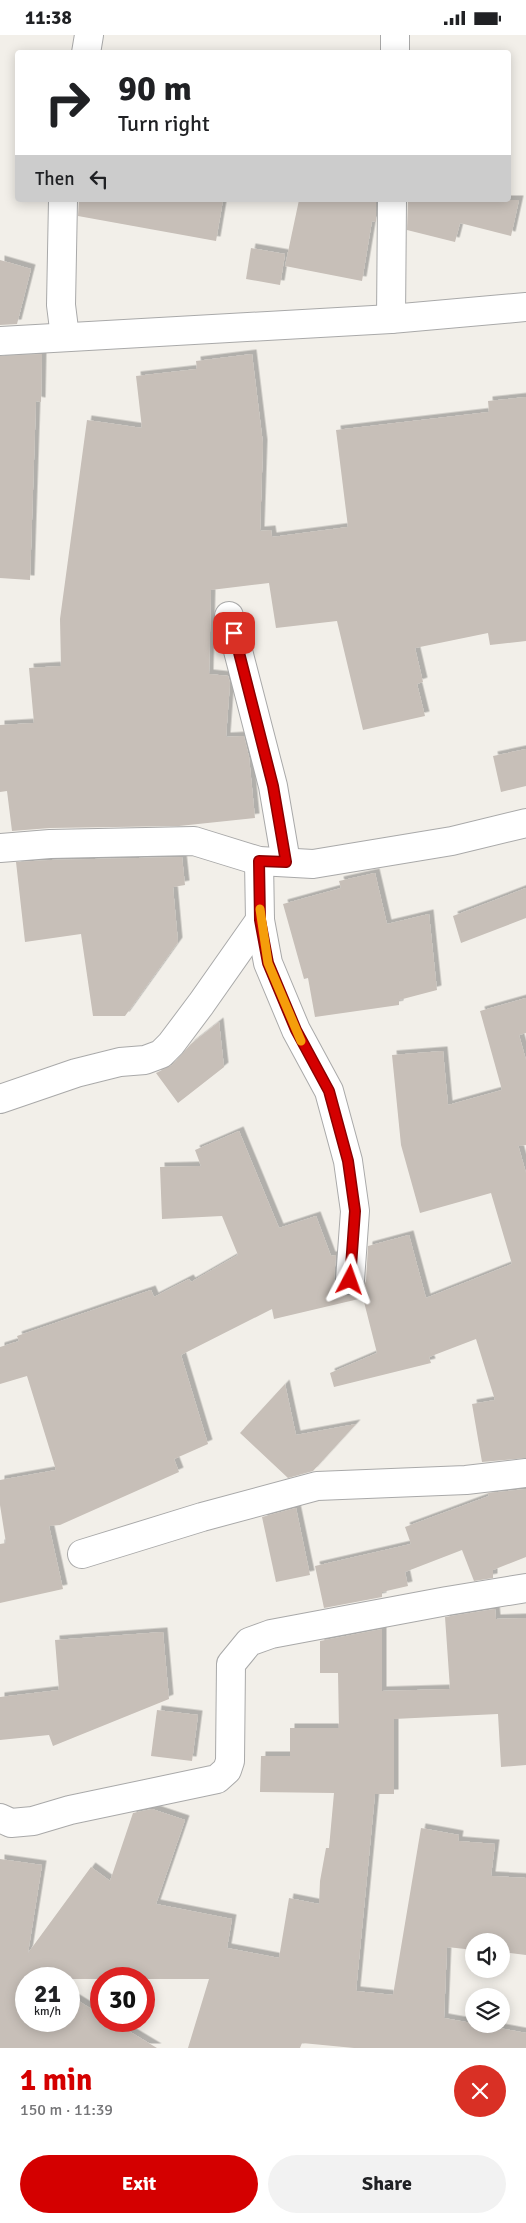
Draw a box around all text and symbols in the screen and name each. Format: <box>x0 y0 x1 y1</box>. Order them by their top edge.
text: 11:38 <box>25 6 72 30</box>
text: 90 m <box>118 67 192 110</box>
icon: right <box>35 70 100 135</box>
text: Turn right <box>118 110 210 137</box>
icon: left <box>85 165 113 193</box>
text: Then <box>35 167 75 191</box>
pin <box>213 612 255 654</box>
icon: arrive <box>220 619 248 647</box>
position arrow <box>323 1253 375 1305</box>
map controls <box>465 1933 510 2033</box>
button: sound <box>465 1933 510 1978</box>
speed limit sign: 30 <box>90 1967 155 2032</box>
text: 21 <box>34 1978 61 2009</box>
button: layers <box>465 1988 510 2033</box>
text: km/h <box>34 2004 61 2019</box>
text: 1 min <box>20 2062 92 2099</box>
button: close <box>454 2065 506 2117</box>
text: 150 m · 11:39 <box>20 2100 113 2120</box>
button: Exit <box>20 2155 258 2213</box>
button: Share <box>268 2155 506 2213</box>

